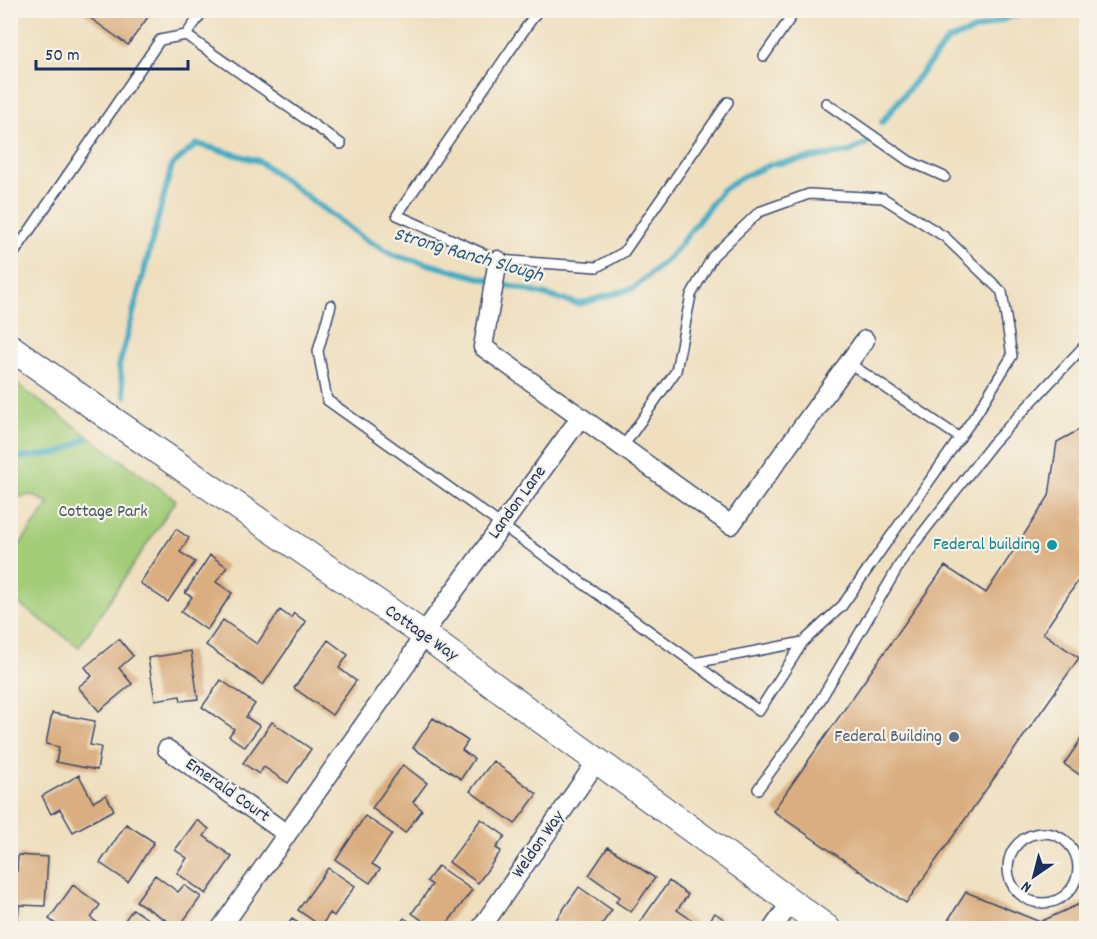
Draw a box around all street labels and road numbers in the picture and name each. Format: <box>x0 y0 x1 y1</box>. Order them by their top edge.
street label: Landon Lane <box>483 461 553 545</box>
street label: Cottage Way <box>379 599 463 669</box>
street label: Emerald Court <box>180 753 275 830</box>
street label: Weldon Way <box>507 806 572 884</box>

